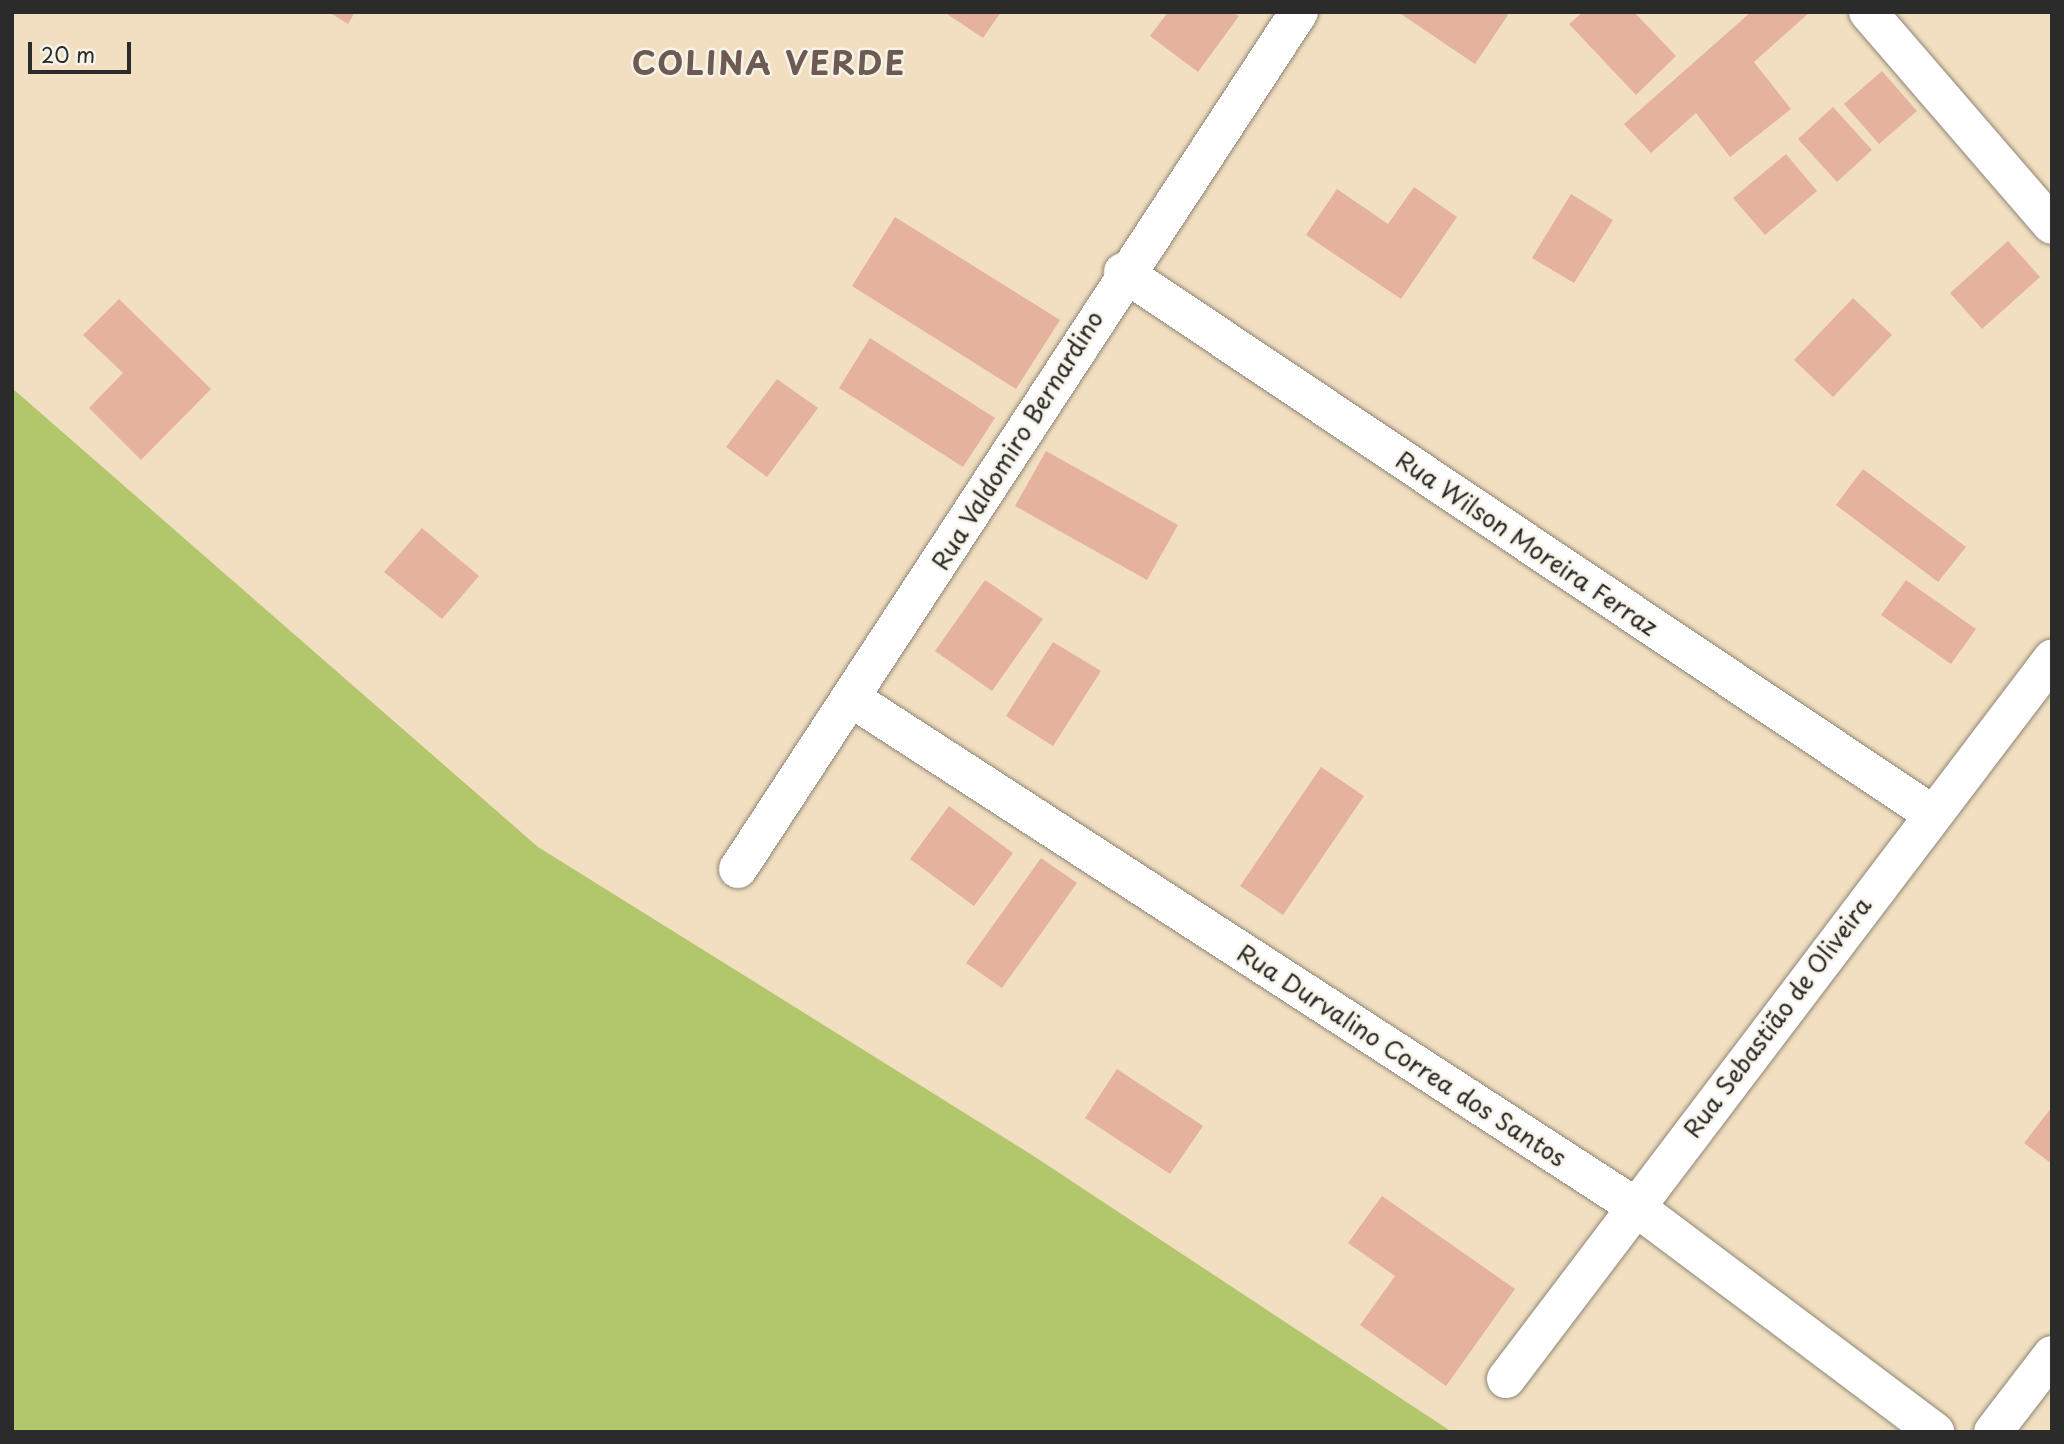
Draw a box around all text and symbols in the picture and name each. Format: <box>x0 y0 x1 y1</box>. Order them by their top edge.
scale bar <box>32 28 135 72</box>
text: 20 m <box>41 38 95 70</box>
district label: COLINA VERDE <box>635 43 903 81</box>
street label: Rua Valdomiro Bernardino <box>924 302 1110 578</box>
street label: Rua Wilson Moreira Ferraz <box>1390 444 1664 642</box>
street label: Rua Sebastião de Oliveira <box>1676 890 1878 1144</box>
street label: Rua Durvalino Correa dos Santos <box>1232 938 1572 1172</box>

